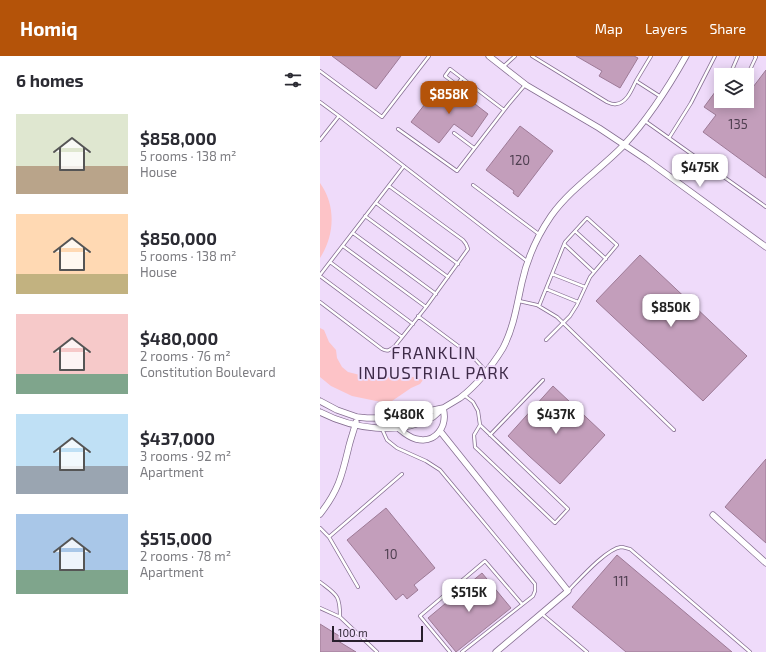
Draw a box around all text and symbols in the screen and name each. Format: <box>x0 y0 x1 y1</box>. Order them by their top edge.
text: Homiq <box>20 17 78 40</box>
text: Map <box>595 20 623 37</box>
text: Layers <box>645 20 687 37</box>
text: Share <box>709 20 746 37</box>
map controls <box>714 68 754 108</box>
button: layers <box>714 68 754 108</box>
icon: filters <box>282 69 304 91</box>
text: 6 homes <box>16 70 84 90</box>
pin: $858K <box>421 81 477 115</box>
text: $858K <box>429 86 469 102</box>
house number: 135 <box>728 116 748 132</box>
text: $858,000 <box>140 128 217 148</box>
icon: home <box>48 130 96 178</box>
text: 5 rooms · 138 m² <box>140 148 237 164</box>
house number: 120 <box>510 152 530 168</box>
pin: $475K <box>672 154 728 188</box>
text: $475K <box>681 159 719 175</box>
text: House <box>140 164 177 180</box>
text: $850,000 <box>140 228 217 248</box>
icon: home <box>48 230 96 278</box>
text: 5 rooms · 138 m² <box>140 248 237 264</box>
text: House <box>140 264 177 280</box>
pin: $850K <box>643 294 699 328</box>
text: $850K <box>651 299 691 315</box>
text: $480,000 <box>140 328 218 348</box>
icon: home <box>48 330 96 378</box>
district label: FRANKLIN INDUSTRIAL PARK <box>358 342 510 382</box>
text: 2 rooms · 76 m² <box>140 348 231 364</box>
text: Constitution Boulevard <box>140 364 276 380</box>
pin: $480K <box>376 401 432 435</box>
pin: $437K <box>528 401 584 435</box>
text: $480K <box>384 406 424 422</box>
text: $437K <box>537 406 575 422</box>
text: $437,000 <box>140 428 215 448</box>
icon: home <box>48 430 96 478</box>
text: 3 rooms · 92 m² <box>140 448 231 464</box>
text: Apartment <box>140 464 204 480</box>
text: $515,000 <box>140 528 212 548</box>
icon: home <box>48 530 96 578</box>
house number: 10 <box>384 546 398 562</box>
text: 2 rooms · 78 m² <box>140 548 231 564</box>
text: Apartment <box>140 564 204 580</box>
house number: 111 <box>613 573 629 589</box>
pin: $515K <box>441 579 497 613</box>
text: $515K <box>451 584 487 600</box>
scale bar <box>332 624 423 643</box>
text: 100 m <box>338 626 368 639</box>

